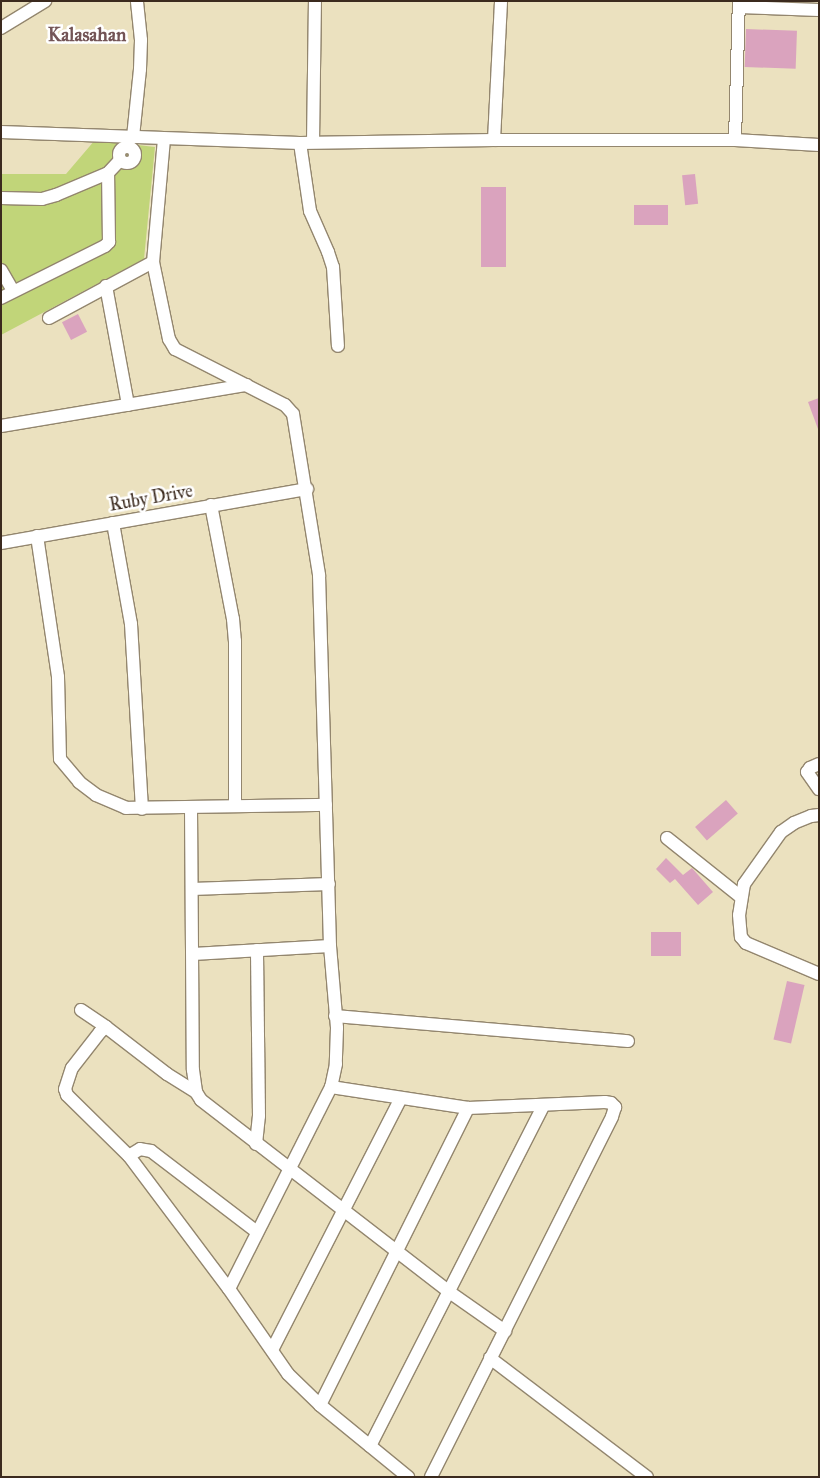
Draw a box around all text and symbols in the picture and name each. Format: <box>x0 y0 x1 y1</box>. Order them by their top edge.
district label: Kalasahan <box>48 24 126 46</box>
street label: Ruby Drive <box>108 480 194 516</box>

